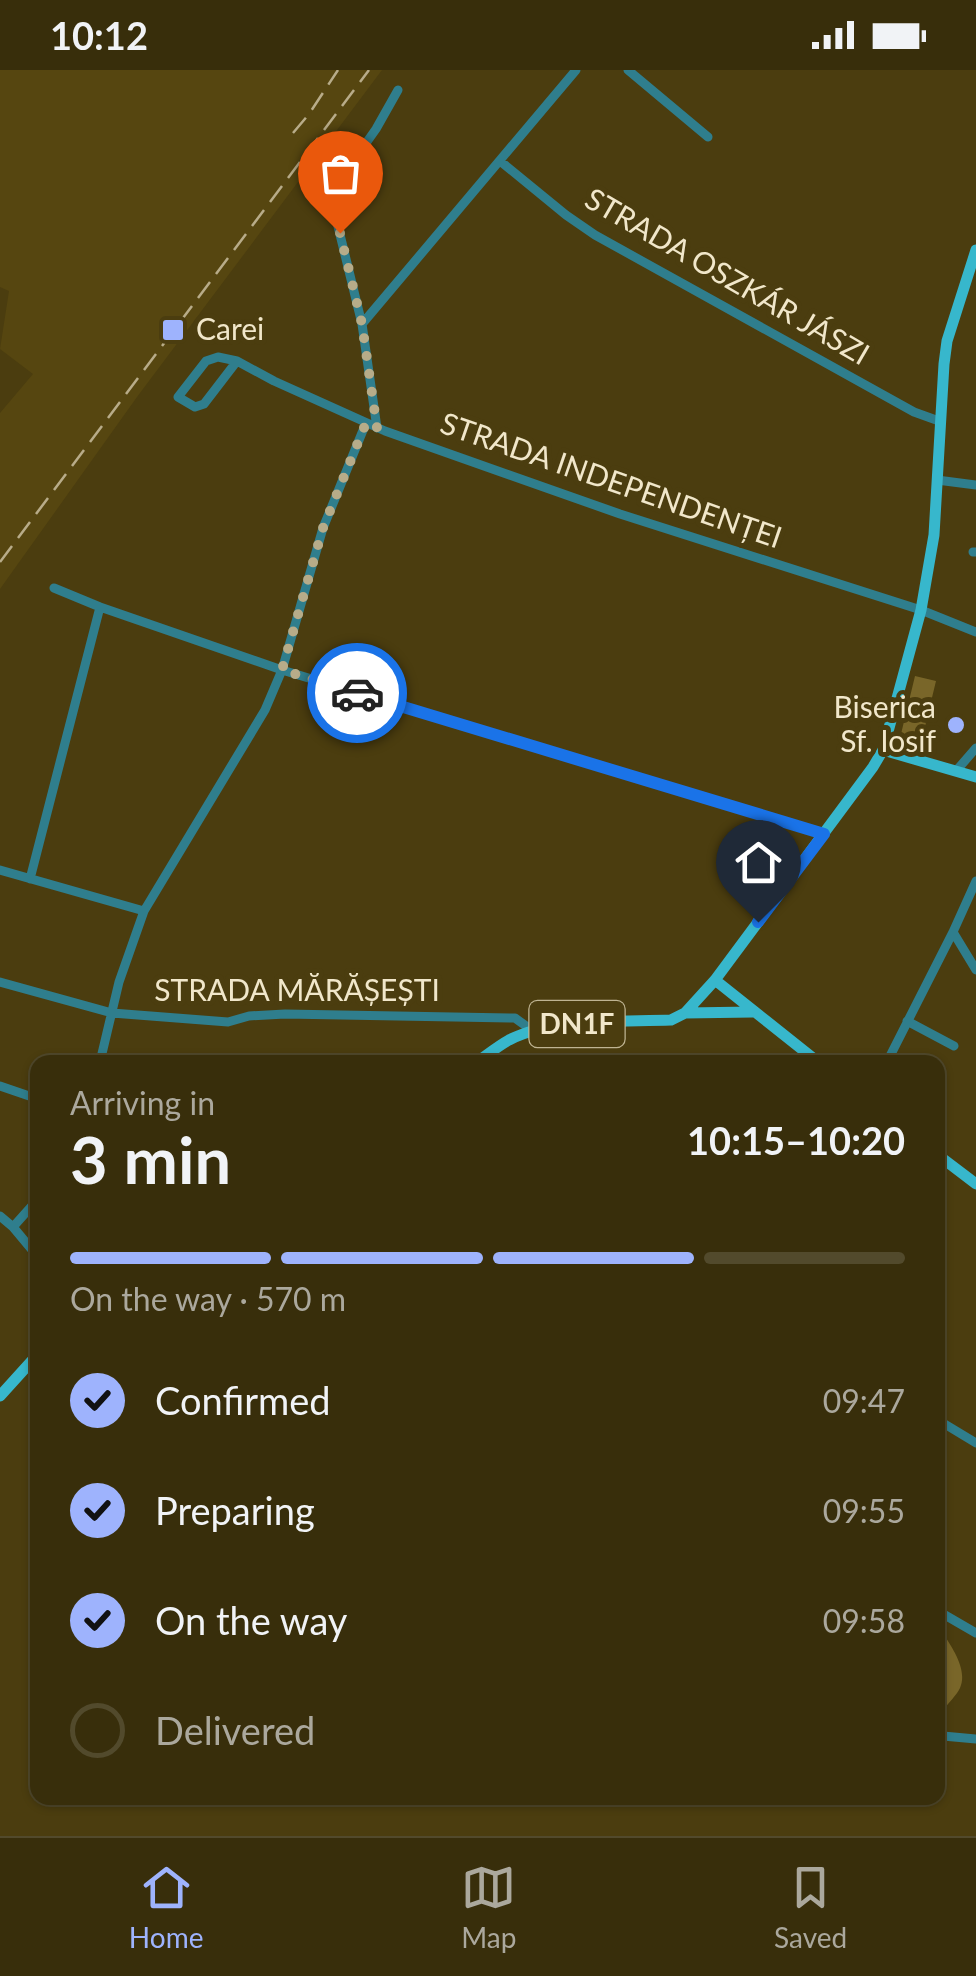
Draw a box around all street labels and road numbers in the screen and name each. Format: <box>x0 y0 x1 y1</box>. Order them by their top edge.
street label: STRADA OSZKÁR JÁSZI <box>580 179 876 371</box>
street label: STRADA INDEPENDENȚEI <box>436 404 787 554</box>
street label: STRADA MĂRĂȘEȘTI <box>154 971 440 1007</box>
road number: DN1F <box>530 1001 624 1047</box>

